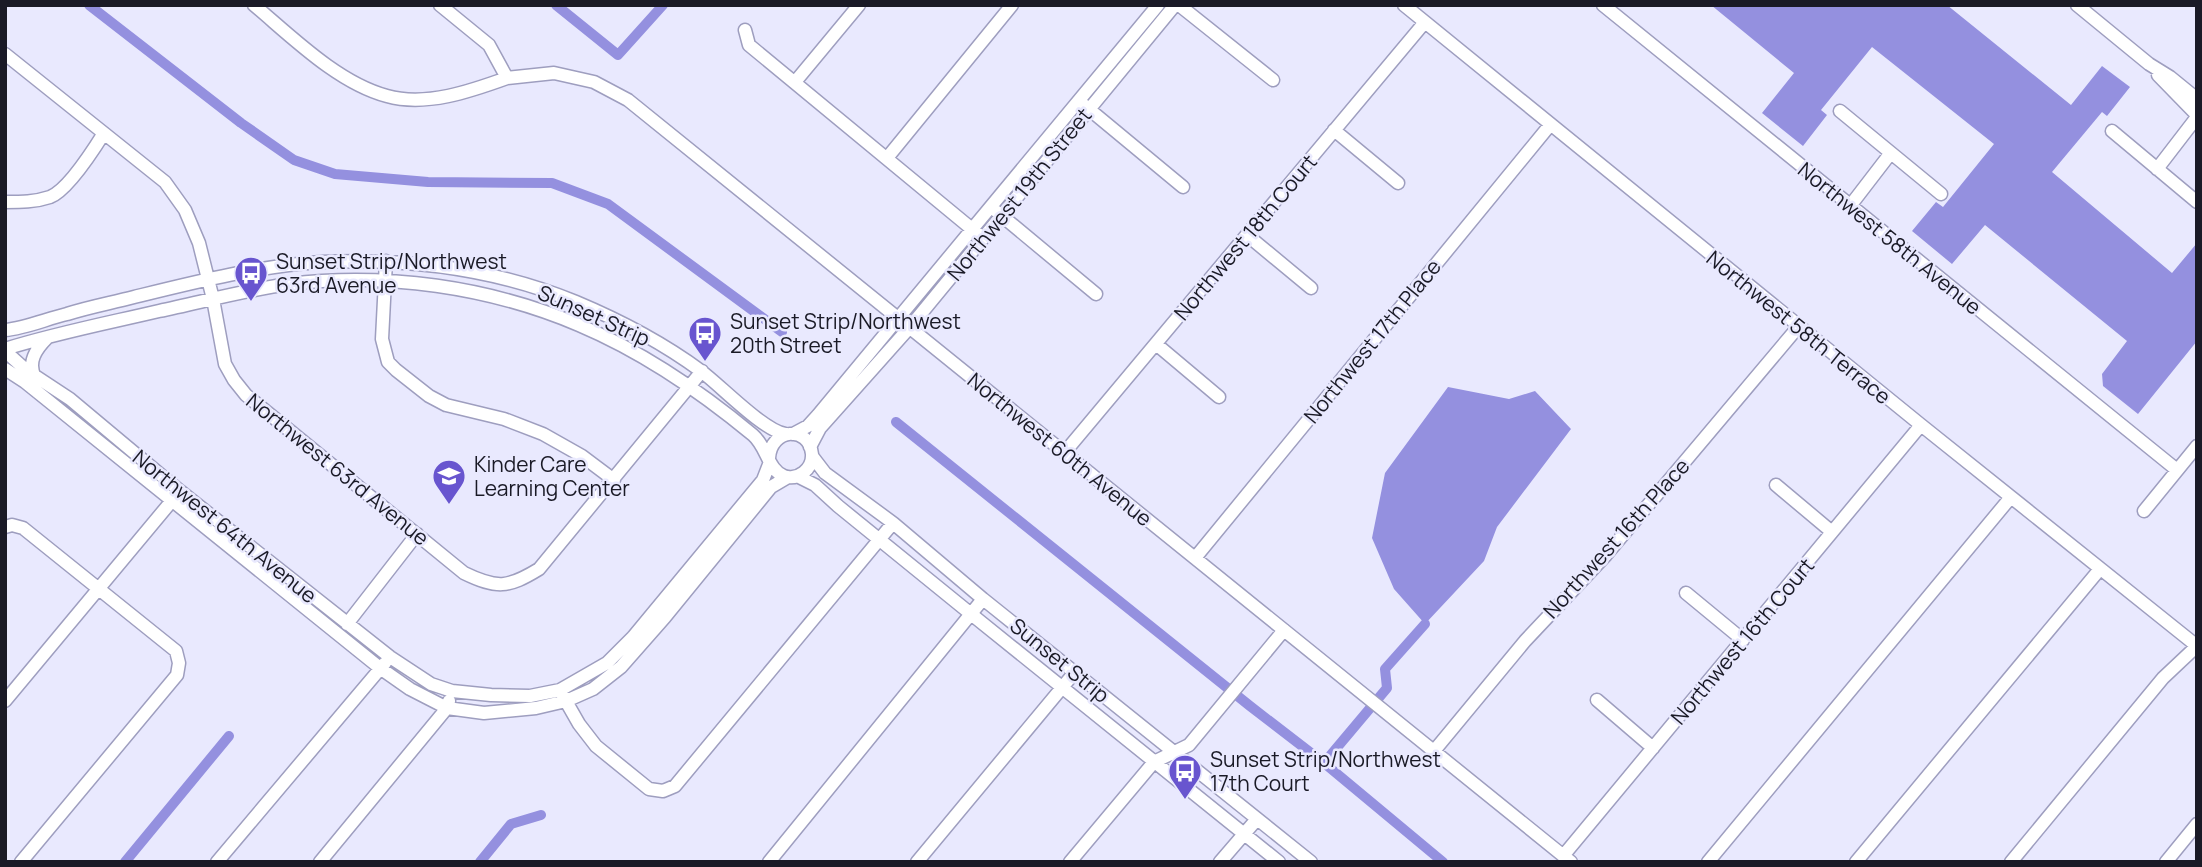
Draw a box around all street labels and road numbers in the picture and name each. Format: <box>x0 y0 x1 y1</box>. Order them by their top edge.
street label: Northwest 19th Street <box>941 102 1097 286</box>
street label: Northwest 18th Court <box>1167 148 1323 326</box>
street label: Northwest 58th Avenue <box>1793 155 1987 321</box>
street label: Northwest 58th Terrace <box>1701 244 1897 410</box>
street label: Northwest 17th Place <box>1297 253 1447 429</box>
street label: Sunset Strip <box>533 278 655 352</box>
street label: Northwest 60th Avenue <box>962 366 1158 532</box>
street label: Northwest 63rd Avenue <box>241 387 435 551</box>
street label: Northwest 64th Avenue <box>127 443 323 609</box>
street label: Northwest 16th Place <box>1537 452 1695 624</box>
street label: Northwest 16th Court <box>1664 552 1820 730</box>
street label: Sunset Strip <box>1005 611 1115 709</box>

